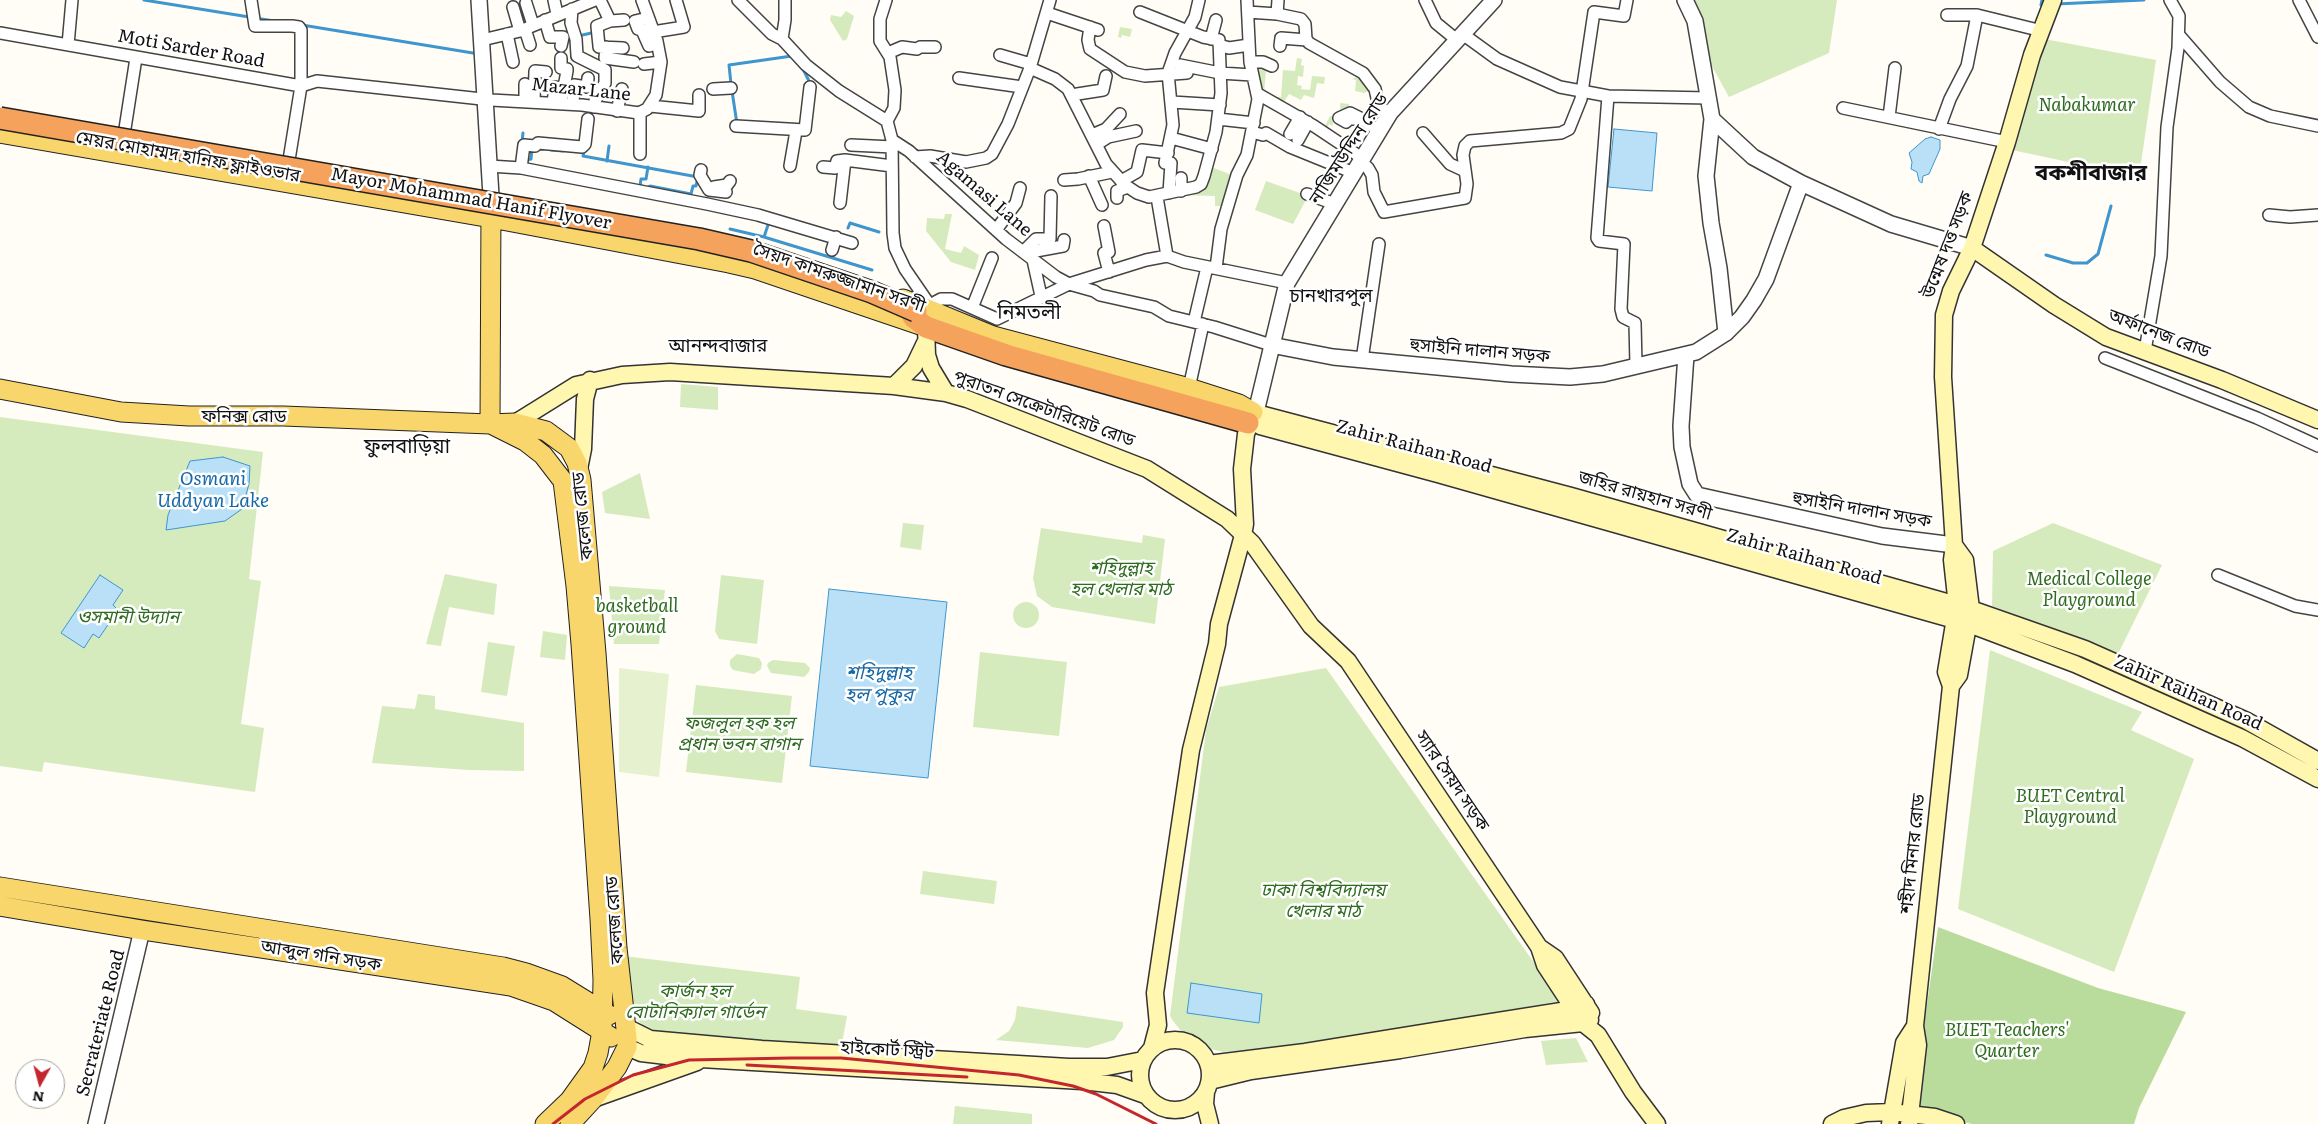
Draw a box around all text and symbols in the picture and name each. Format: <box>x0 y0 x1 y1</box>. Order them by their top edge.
street label: Moti Sarder Road <box>116 25 266 73</box>
street label: Mazar Lane <box>530 74 632 106</box>
street label: নাজিমউদ্দিন রোড <box>1305 89 1393 209</box>
park label: Nabakumar <box>2038 95 2136 117</box>
street label: মেয়র মোহাম্মদ হানিফ ফ্লাইওভার <box>74 127 302 187</box>
street label: Agamasi Lane <box>932 147 1036 241</box>
district label: বকশীবাজার <box>2035 161 2147 187</box>
street label: Mayor Mohammad Hanif Flyover <box>329 164 613 234</box>
street label: উন্মেষ দত্ত সড়ক <box>1918 189 1978 301</box>
street label: সৈয়দ কামরুজ্জামান সরণী <box>750 238 928 318</box>
district label: চানখারপুল <box>1289 285 1373 307</box>
district label: নিমতলী <box>997 301 1061 325</box>
street label: অর্ফানেজ রোড <box>2105 305 2213 363</box>
street label: হুসাইনি দালান সড়ক <box>1409 334 1551 368</box>
district label: আনন্দবাজার <box>669 335 767 357</box>
street label: পুরাতন সেক্রেটারিয়েট রোড <box>950 366 1138 452</box>
street label: ফনিক্স রোড <box>201 406 287 428</box>
street label: Zahir Raihan Road <box>1334 416 1494 478</box>
district label: ফুলবাড়িয়া <box>364 435 450 459</box>
street label: জহির রায়হান সরণী <box>1576 467 1714 525</box>
water label: Osmani Uddyan Lake <box>157 468 269 512</box>
street label: কলেজ রোড <box>568 471 598 561</box>
street label: হুসাইনি দালান সড়ক <box>1791 487 1933 533</box>
street label: Zahir Raihan Road <box>1724 524 1884 590</box>
park label: শহিদুল্লাহ হল খেলার মাঠ <box>1070 558 1172 600</box>
park label: Medical College Playground <box>2027 569 2151 612</box>
park label: basketball ground <box>596 596 678 638</box>
park label: ওসমানী উদ্যান <box>77 607 179 629</box>
street label: Zahir Raihan Road <box>2110 650 2266 736</box>
water label: শহিদুল্লাহ হল পুকুর <box>845 662 913 706</box>
park label: ফজলুল হক হল প্রধান ভবন বাগান <box>677 713 801 756</box>
street label: স্যার সৈয়দ সড়ক <box>1411 727 1493 835</box>
park label: BUET Central Playground <box>2015 786 2125 829</box>
street label: শহীদ মিনার রোড <box>1896 793 1930 915</box>
street label: কলেজ রোড <box>601 875 629 965</box>
park label: ঢাকা বিশ্ববিদ্যালয় খেলার মাঠ <box>1261 880 1385 922</box>
street label: আব্দুল গনি সড়ক <box>259 936 383 976</box>
street label: Secrateriate Road <box>72 947 130 1099</box>
park label: কার্জন হল বোটানিক্যাল গার্ডেন <box>625 981 765 1024</box>
park label: BUET Teachers' Quarter <box>1945 1020 2069 1062</box>
street label: হাইকোর্ট স্ট্রিট <box>840 1037 934 1063</box>
north arrow <box>15 1059 65 1109</box>
text: N <box>31 1087 45 1109</box>

